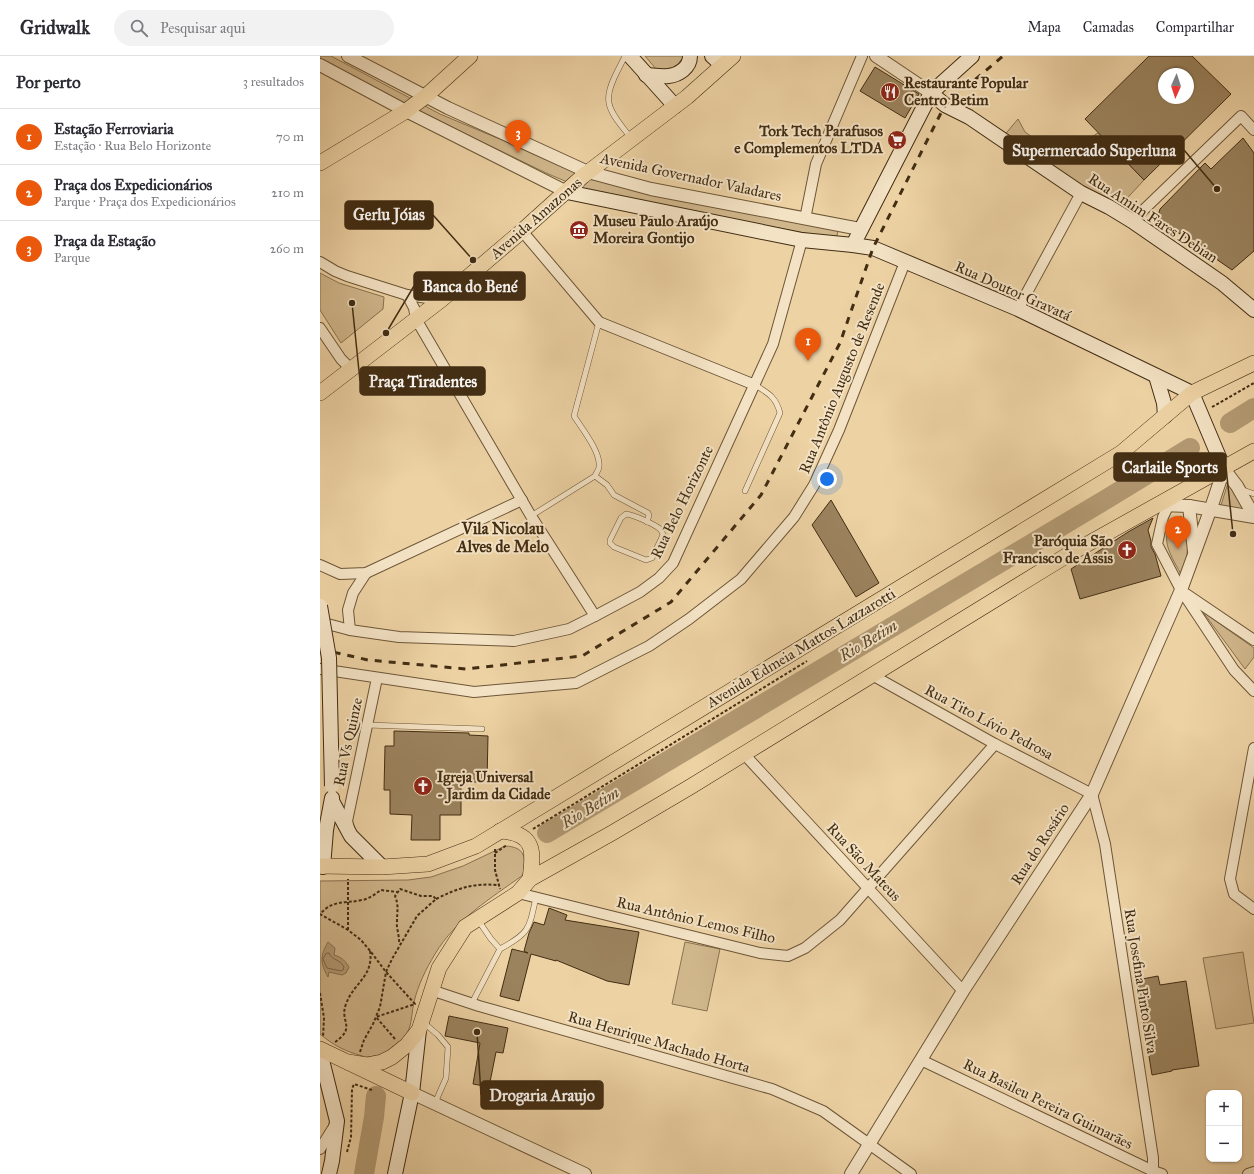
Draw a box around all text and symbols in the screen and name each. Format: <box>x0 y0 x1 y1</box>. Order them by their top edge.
search box <box>114 10 394 46</box>
text: Gridwalk <box>20 16 90 39</box>
icon: search <box>128 17 150 39</box>
text: Pesquisar aqui <box>160 19 246 37</box>
text: Mapa <box>1027 19 1061 36</box>
text: Camadas <box>1083 19 1134 36</box>
text: Compartilhar <box>1156 19 1234 36</box>
north arrow <box>1158 68 1194 104</box>
text: Por perto <box>16 72 81 93</box>
text: 3 resultados <box>243 74 304 90</box>
place label: Restaurante Popular Centro Betim <box>904 74 1028 109</box>
restaurant icon: Restaurante Popular Centro Betim <box>879 81 901 103</box>
text: Estação Ferroviaria <box>54 120 174 138</box>
pin: 3 <box>505 120 531 153</box>
place label: Tork Tech Parafusos e Complementos LTDA <box>734 122 884 158</box>
text: 1 <box>26 129 32 145</box>
text: 70 m <box>276 129 304 145</box>
supermarket icon: Tork Tech Parafusos e Complementos LTDA <box>886 129 908 151</box>
callout: Supermercado Superluna <box>1004 136 1184 164</box>
text: Estação · Rua Belo Horizonte <box>54 138 211 154</box>
text: Supermercado Superluna <box>1012 141 1177 161</box>
street label: Avenida Governador Valadares <box>598 149 783 205</box>
street label: Rua Amim Fares Debian <box>1085 169 1221 267</box>
street label: Avenida Amazonas <box>486 173 586 263</box>
text: Praça dos Expedicionários <box>54 176 212 194</box>
text: 2 <box>26 185 32 201</box>
text: 210 m <box>271 185 304 201</box>
text: Parque · Praça dos Expedicionários <box>54 194 236 210</box>
callout: Gerlu Jóias <box>345 201 433 229</box>
text: Gerlu Jóias <box>353 205 425 225</box>
place label: Museu Paulo Araújo Moreira Gontijo <box>593 212 718 248</box>
museum icon: Museu Paulo Araújo Moreira Gontijo <box>568 219 590 241</box>
text: Praça da Estação <box>54 232 156 250</box>
text: 3 <box>26 241 32 257</box>
text: 260 m <box>270 241 304 257</box>
text: Parque <box>54 250 90 266</box>
street label: Rua Doutor Gravatá <box>952 257 1074 325</box>
callout: Banca do Bené <box>414 272 525 300</box>
text: Banca do Bené <box>422 277 518 296</box>
street label: Rua Antônio Augusto de Resende <box>795 280 889 476</box>
pin: 1 <box>795 328 821 361</box>
callout: Praça Tiradentes <box>360 367 485 395</box>
text: Praça Tiradentes <box>369 372 477 392</box>
street label: Rua Belo Horizonte <box>647 443 717 561</box>
callout: Carlaile Sports <box>1114 453 1226 481</box>
text: Carlaile Sports <box>1122 458 1218 478</box>
your location <box>817 469 837 489</box>
pin: 2 <box>1165 516 1191 549</box>
district label: Vila Nicolau Alves de Melo <box>456 519 549 556</box>
place label: Paróquia São Francisco de Assis <box>1003 532 1114 567</box>
church icon: Paróquia São Francisco de Assis <box>1116 539 1138 561</box>
street label: Avenida Edmeia Mattos Lazzarotti <box>702 584 899 712</box>
water label: Rio Betim <box>835 616 901 666</box>
street label: Rua Tito Lívio Pedrosa <box>922 681 1057 764</box>
street label: Rua Vs Quinze <box>330 696 366 788</box>
place label: Igreja Universal - Jardim da Cidade <box>437 768 551 804</box>
church icon: Igreja Universal - Jardim da Cidade <box>412 775 434 797</box>
water label: Rio Betim <box>557 783 623 833</box>
street label: Rua do Rosário <box>1007 800 1073 888</box>
street label: Rua São Mateus <box>823 819 905 905</box>
street label: Rua Antônio Lemos Filho <box>615 893 777 947</box>
street label: Rua Josefina Pinto Silva <box>1120 907 1161 1056</box>
street label: Rua Henrique Machado Horta <box>566 1007 753 1078</box>
street label: Rua Basileu Pereira Guimarães <box>960 1055 1136 1153</box>
callout: Drogaria Araujo <box>481 1081 603 1109</box>
text: Drogaria Araujo <box>489 1086 595 1106</box>
map controls <box>1206 1090 1242 1162</box>
button: + <box>1206 1090 1242 1126</box>
button: − <box>1206 1126 1242 1162</box>

